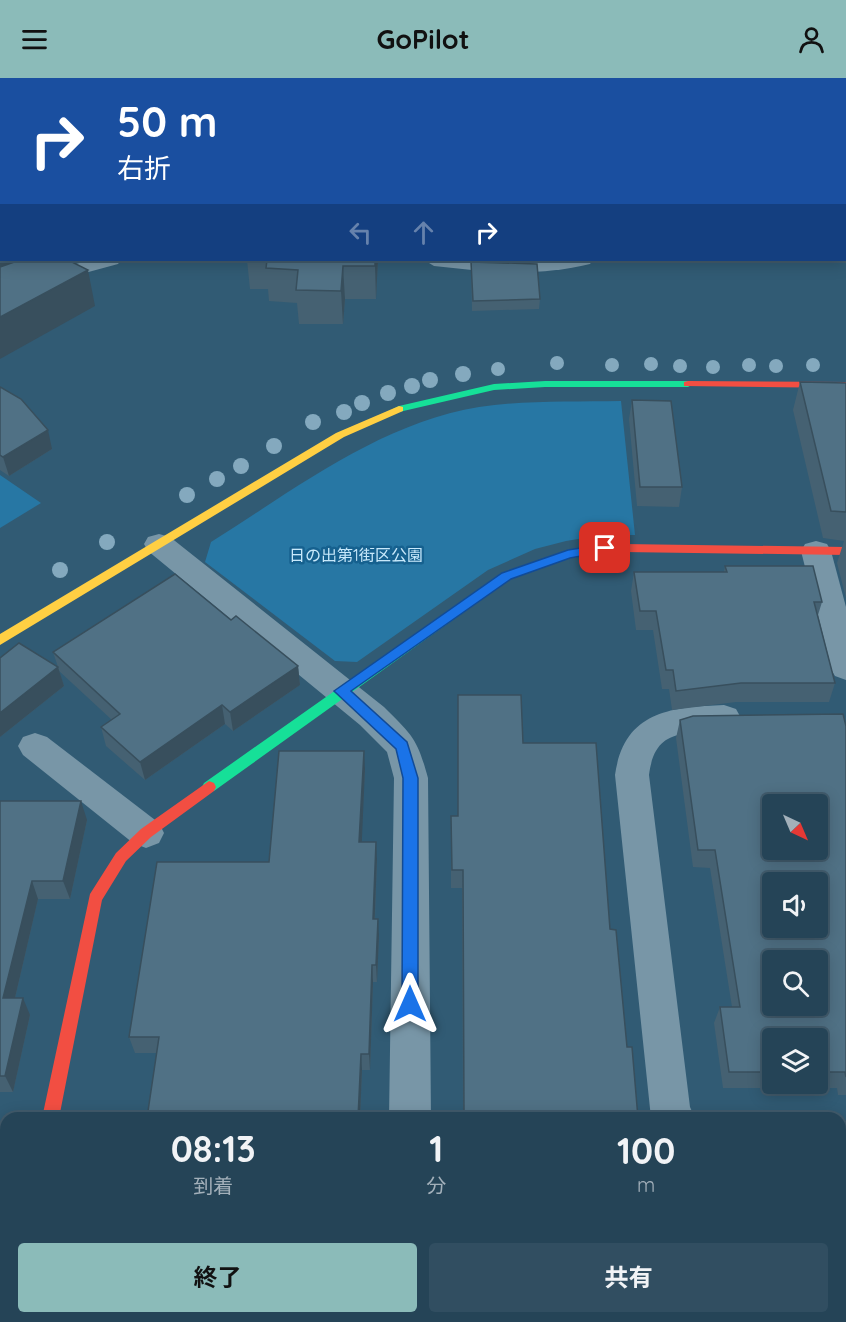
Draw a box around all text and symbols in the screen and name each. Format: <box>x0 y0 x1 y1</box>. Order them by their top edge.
text: GoPilot <box>376 22 470 56</box>
icon: menu <box>18 23 51 56</box>
icon: person <box>795 23 828 56</box>
text: 50 m <box>117 95 217 148</box>
icon: right <box>18 102 96 180</box>
text: 右折 <box>117 151 171 185</box>
icon: left <box>344 216 377 249</box>
icon: ahead <box>407 216 440 249</box>
icon: right <box>470 216 503 249</box>
pin <box>579 522 630 573</box>
icon: arrive <box>588 531 621 564</box>
park label: 日の出第1街区公園 <box>289 545 423 565</box>
north arrow <box>762 794 828 860</box>
map controls <box>762 794 828 1094</box>
button: sound <box>762 872 828 938</box>
button: search <box>762 950 828 1016</box>
position arrow <box>378 972 442 1036</box>
button: layers <box>762 1028 828 1094</box>
text: 08:13 <box>171 1126 256 1171</box>
text: 1 <box>429 1126 443 1171</box>
text: 100 <box>617 1128 675 1173</box>
text: m <box>637 1172 655 1197</box>
text: 到着 <box>193 1173 233 1198</box>
text: 分 <box>426 1173 446 1198</box>
button: 終了 <box>18 1243 417 1312</box>
button: 共有 <box>429 1243 828 1312</box>

